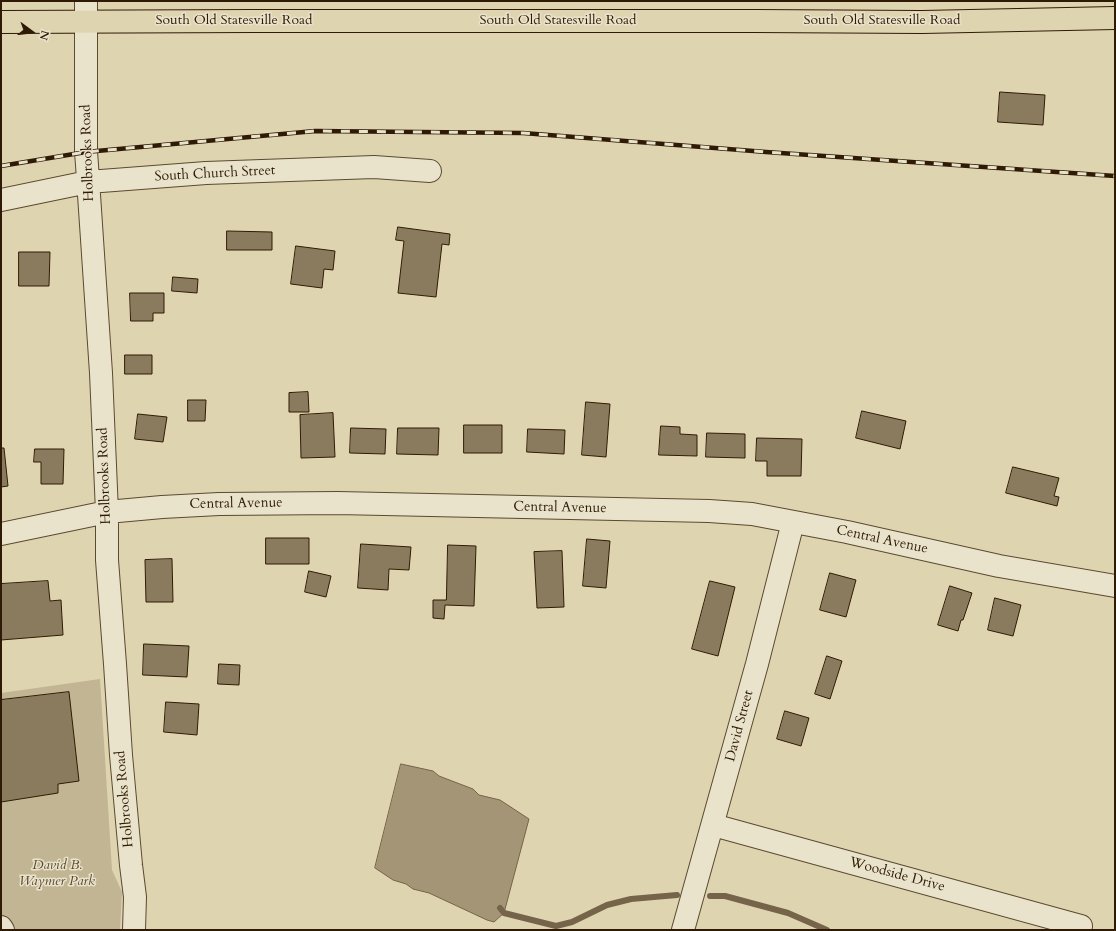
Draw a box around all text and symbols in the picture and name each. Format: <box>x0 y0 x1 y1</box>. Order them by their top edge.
north arrow <box>12 12 52 52</box>
street label: South Old Statesville Road <box>156 13 312 29</box>
street label: South Old Statesville Road <box>480 13 636 29</box>
street label: South Old Statesville Road <box>804 13 960 29</box>
text: N <box>36 29 53 42</box>
street label: Holbrooks Road <box>78 104 98 202</box>
street label: South Church Street <box>154 162 276 186</box>
street label: Holbrooks Road <box>95 427 115 525</box>
street label: Central Avenue <box>189 495 283 513</box>
street label: Central Avenue <box>513 499 607 517</box>
street label: Central Avenue <box>835 522 929 558</box>
street label: David Street <box>722 688 758 764</box>
street label: Holbrooks Road <box>112 750 138 848</box>
street label: Woodside Drive <box>847 854 947 896</box>
park label: David B. Waymer Park <box>19 858 95 890</box>

